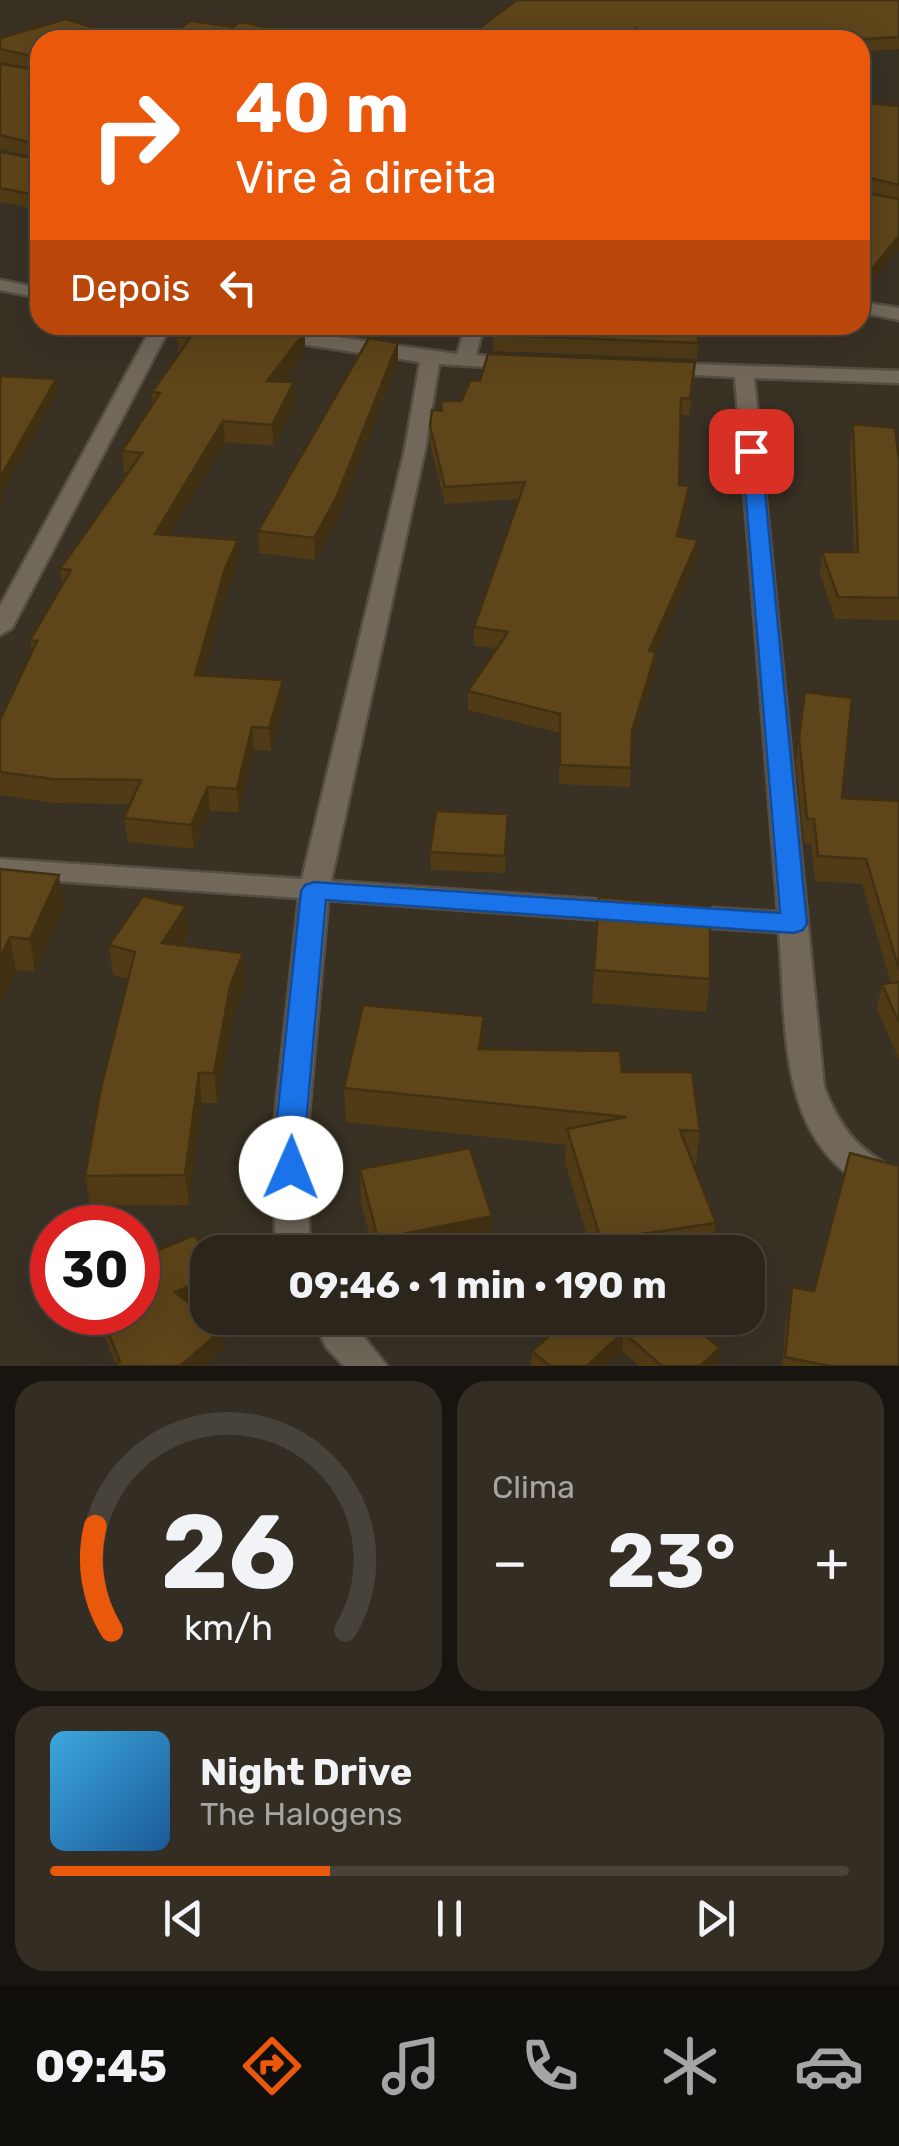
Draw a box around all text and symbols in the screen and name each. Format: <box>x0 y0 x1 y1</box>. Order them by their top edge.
text: 40 m <box>235 67 409 150</box>
icon: right <box>70 70 200 200</box>
text: Vire à direita <box>235 151 497 204</box>
icon: left <box>211 260 266 315</box>
text: Depois <box>70 265 191 311</box>
pin <box>709 409 794 494</box>
icon: arrive <box>724 424 779 479</box>
position arrow <box>239 1116 343 1220</box>
speed limit sign: 30 <box>30 1205 160 1335</box>
text: 09:46 · 1 min · 190 m <box>288 1262 667 1308</box>
text: Clima <box>492 1468 575 1506</box>
text: 26 <box>161 1491 296 1614</box>
text: 23° <box>607 1517 736 1606</box>
text: − <box>492 1530 528 1595</box>
text: + <box>815 1530 849 1595</box>
text: km/h <box>184 1607 273 1649</box>
text: Night Drive <box>200 1749 412 1795</box>
text: The Halogens <box>200 1795 403 1833</box>
icon: previous <box>156 1891 211 1946</box>
icon: pause <box>422 1891 477 1946</box>
icon: next <box>688 1891 743 1946</box>
icon: directions <box>237 2031 307 2101</box>
icon: music <box>376 2031 446 2101</box>
icon: phone <box>515 2031 585 2101</box>
icon: climate <box>655 2031 725 2101</box>
icon: car <box>794 2031 864 2101</box>
text: 09:45 <box>35 2040 167 2093</box>

